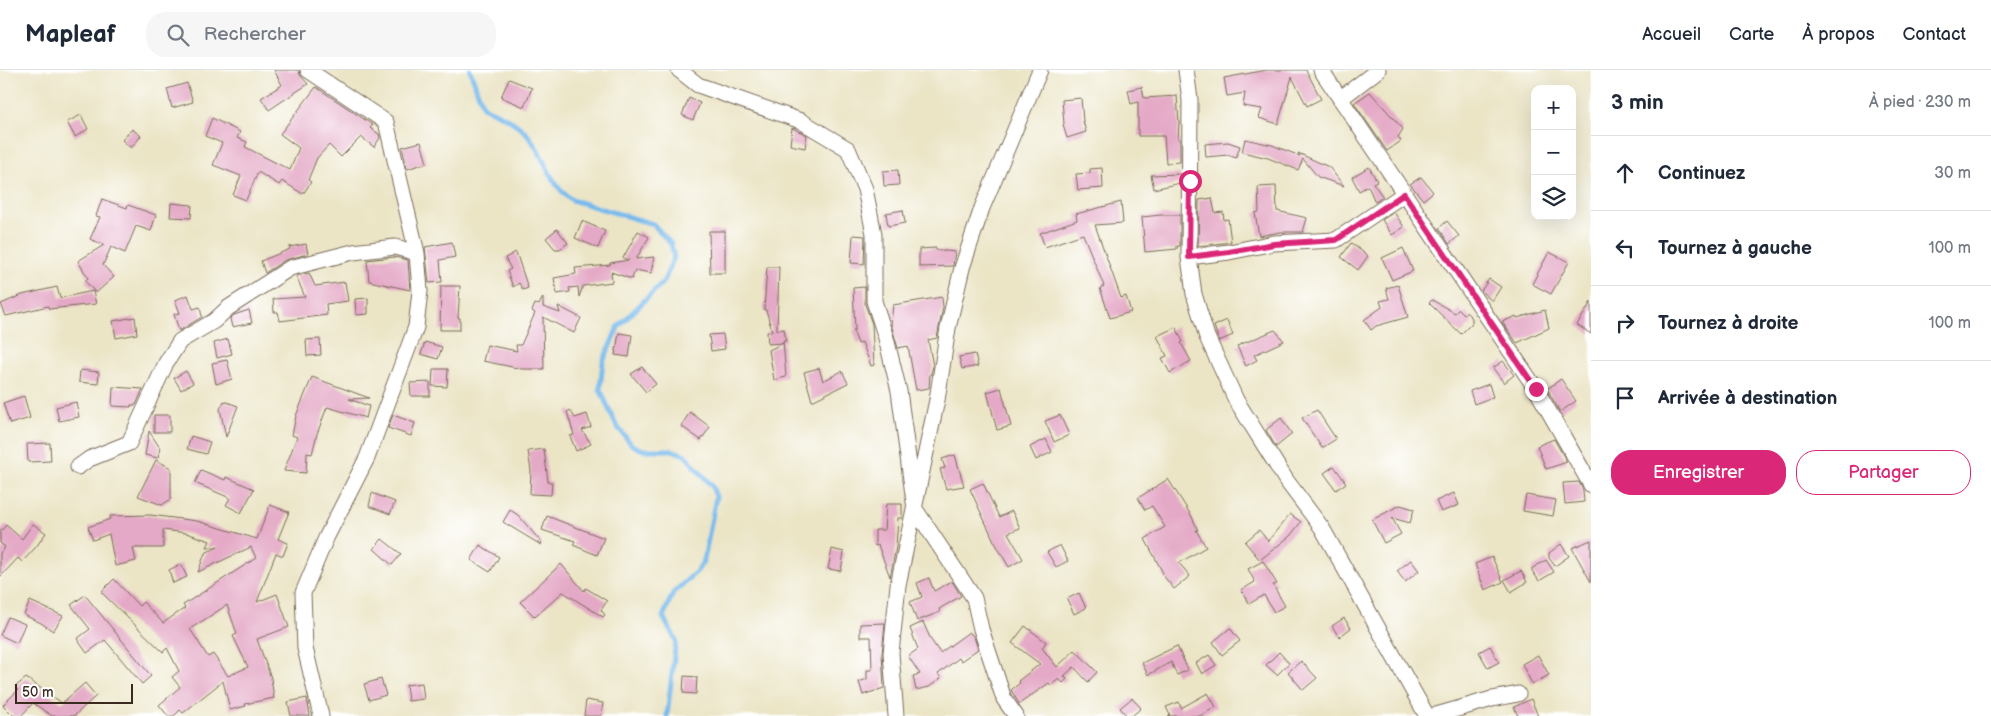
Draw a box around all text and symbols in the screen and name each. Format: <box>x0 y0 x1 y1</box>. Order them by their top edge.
search box <box>146 12 496 57</box>
text: Mapleaf <box>25 20 116 49</box>
icon: search <box>164 21 192 49</box>
text: Rechercher <box>204 23 306 46</box>
text: Accueil <box>1642 24 1701 45</box>
text: Carte <box>1729 24 1774 45</box>
text: À propos <box>1802 24 1875 45</box>
text: Contact <box>1903 24 1966 45</box>
map controls <box>1531 85 1576 220</box>
button: + <box>1531 85 1576 130</box>
text: 3 min <box>1611 90 1664 115</box>
text: À pied · 230 m <box>1869 93 1971 112</box>
button: − <box>1531 130 1576 175</box>
icon: ahead <box>1611 159 1639 187</box>
text: Continuez <box>1658 162 1745 185</box>
text: 30 m <box>1934 164 1971 183</box>
route start <box>1179 170 1202 193</box>
button: layers <box>1531 175 1576 220</box>
icon: left <box>1611 234 1639 262</box>
text: Tournez à gauche <box>1658 237 1812 260</box>
text: 100 m <box>1928 239 1971 258</box>
icon: right <box>1611 309 1639 337</box>
text: Tournez à droite <box>1658 312 1799 335</box>
text: 100 m <box>1928 314 1971 333</box>
route end <box>1525 378 1548 401</box>
icon: arrive <box>1611 384 1639 412</box>
text: Arrivée à destination <box>1658 387 1837 410</box>
button: Enregistrer <box>1611 450 1786 495</box>
button: Partager <box>1796 450 1971 495</box>
scale bar <box>15 681 132 704</box>
text: 50 m <box>22 684 54 701</box>

